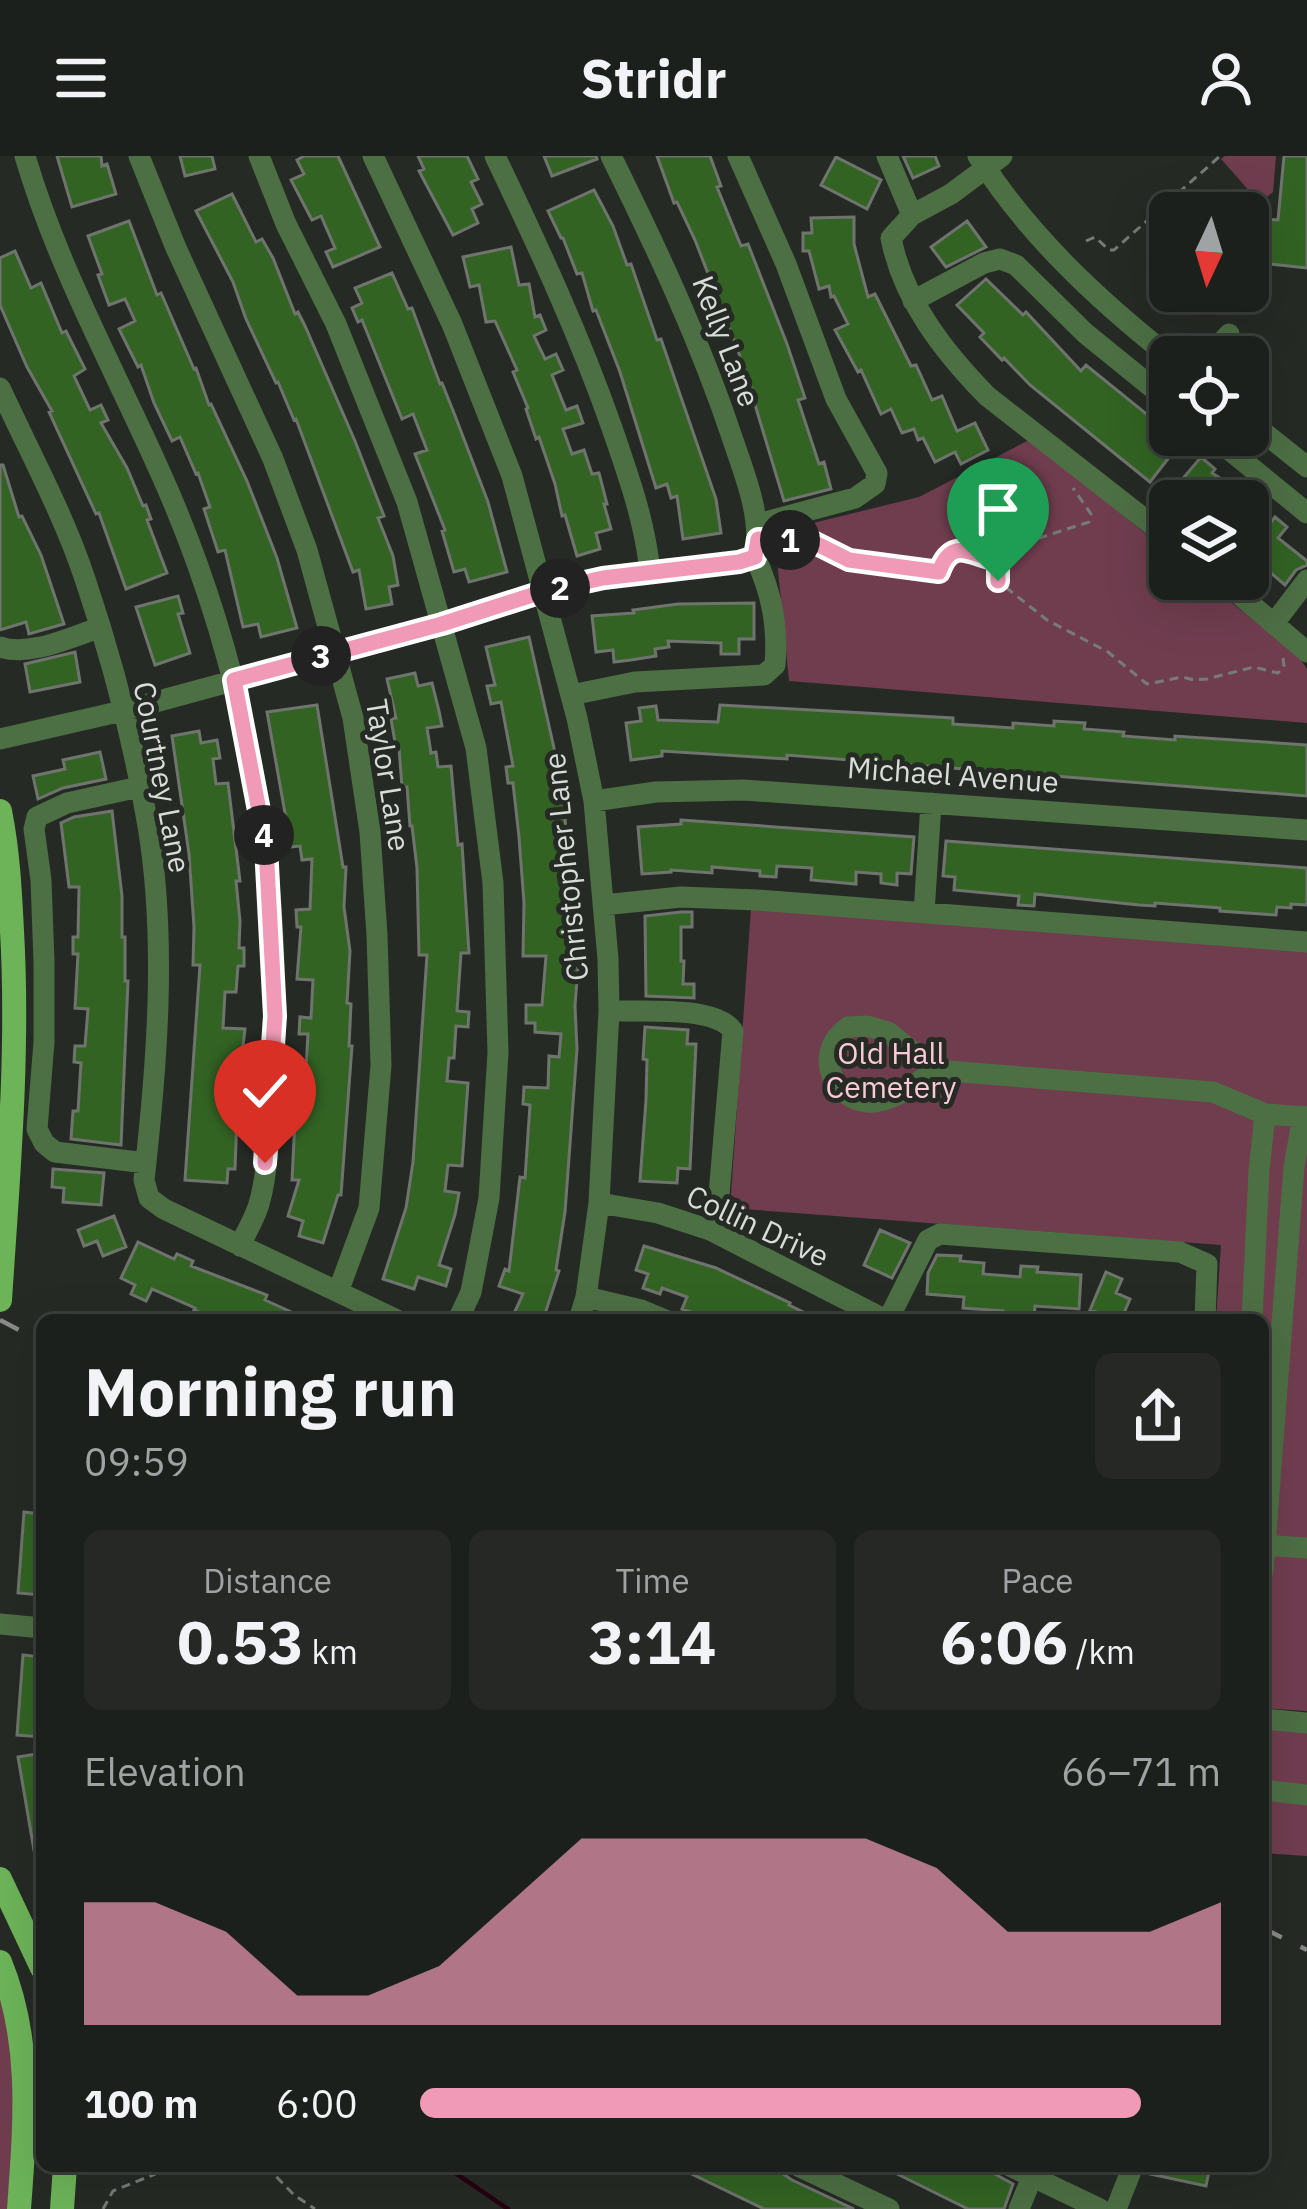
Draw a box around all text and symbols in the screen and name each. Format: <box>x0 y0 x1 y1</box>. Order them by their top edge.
text: Stridr <box>580 43 727 113</box>
icon: menu <box>48 45 114 111</box>
icon: person <box>1193 45 1259 111</box>
north arrow <box>1149 192 1269 312</box>
map controls <box>1149 192 1269 600</box>
street label: Kelly Lane <box>684 270 770 412</box>
button: locate <box>1149 336 1269 456</box>
pin <box>947 458 1049 581</box>
icon: arrive <box>965 476 1031 542</box>
button: layers <box>1149 480 1269 600</box>
pin: 1 <box>760 510 820 570</box>
text: 1 <box>780 518 800 561</box>
pin: 2 <box>530 558 590 618</box>
text: 2 <box>550 566 570 609</box>
pin: 3 <box>291 626 351 686</box>
text: 3 <box>311 634 331 677</box>
street label: Courtney Lane <box>125 678 201 876</box>
street label: Taylor Lane <box>358 696 420 854</box>
street label: Michael Avenue <box>846 747 1060 801</box>
street label: Christopher Lane <box>534 751 596 983</box>
pin: 4 <box>234 805 294 865</box>
text: 4 <box>254 813 274 856</box>
park label: Old Hall Cemetery <box>826 1033 956 1106</box>
pin <box>214 1040 316 1163</box>
icon: check <box>232 1058 298 1124</box>
street label: Collin Drive <box>680 1175 836 1275</box>
text: Morning run <box>84 1348 457 1434</box>
button: share <box>1095 1353 1221 1479</box>
text: 09:59 <box>84 1436 189 1487</box>
text: Distance <box>203 1559 332 1602</box>
text: Time <box>615 1559 690 1602</box>
text: Pace <box>1002 1559 1073 1602</box>
text: 0.53 <box>177 1602 304 1681</box>
text: 3:14 <box>589 1602 716 1681</box>
text: 6:06 <box>940 1602 1068 1681</box>
text: km <box>304 1630 358 1673</box>
text: /km <box>1068 1630 1135 1673</box>
text: Elevation <box>84 1746 246 1797</box>
text: 66–71 m <box>1061 1746 1221 1797</box>
text: 100 m <box>84 2078 198 2129</box>
text: 6:00 <box>276 2078 358 2129</box>

